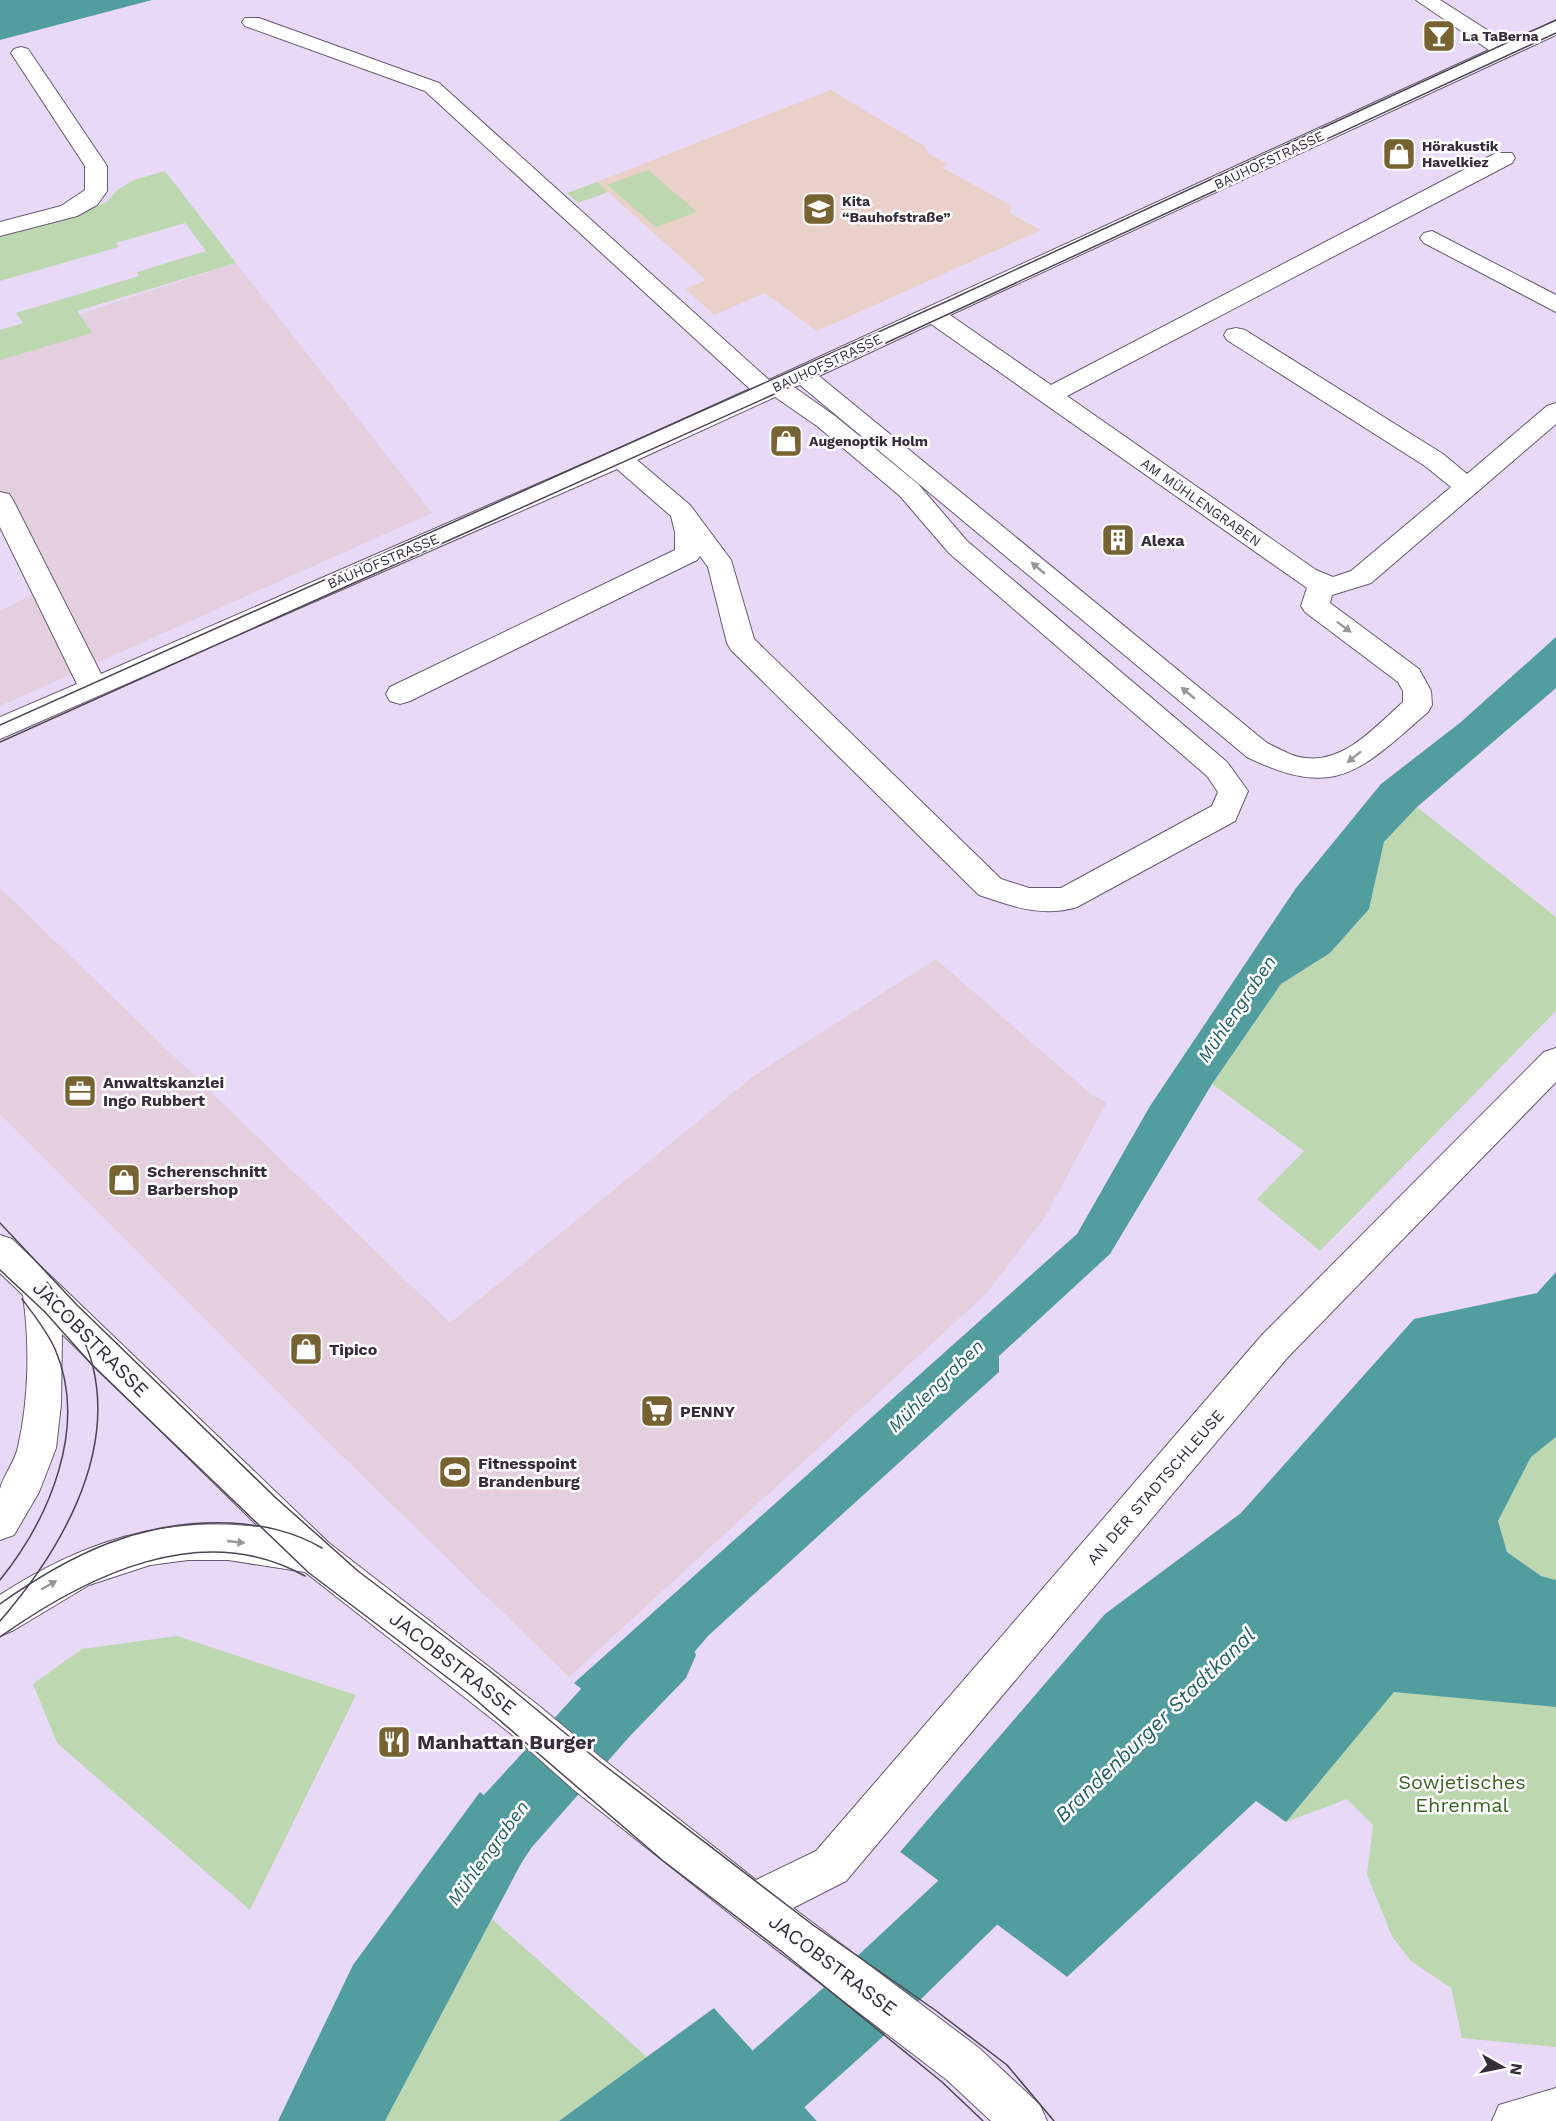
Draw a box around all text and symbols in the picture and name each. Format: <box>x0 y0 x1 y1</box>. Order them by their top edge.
bar icon: La TaBerna <box>1421 18 1457 54</box>
place label: La TaBerna <box>1462 28 1540 44</box>
street label: BAUHOFSTRASSE <box>1211 127 1327 192</box>
shop icon: Hörakustik Havelkiez <box>1381 136 1417 172</box>
place label: Hörakustik Havelkiez <box>1422 138 1499 170</box>
school or university icon: Kita “Bauhofstraße” <box>801 191 837 227</box>
place label: Kita “Bauhofstraße” <box>842 193 951 225</box>
street label: BAUHOFSTRASSE <box>769 330 885 395</box>
shop icon: Augenoptik Holm <box>768 423 804 459</box>
place label: Augenoptik Holm <box>809 433 928 449</box>
street label: AM MÜHLENGRABEN <box>1138 455 1264 549</box>
building icon: Alexa <box>1100 522 1136 558</box>
street label: BAUHOFSTRASSE <box>325 530 441 592</box>
place label: Alexa <box>1141 531 1185 550</box>
one-way arrow <box>1031 562 1046 575</box>
one-way arrow <box>1335 621 1351 633</box>
one-way arrow <box>1180 686 1196 699</box>
one-way arrow <box>1347 750 1362 763</box>
water label: Mühlengraben <box>1193 951 1280 1066</box>
office icon: Anwaltskanzlei Ingo Rubbert <box>62 1073 98 1109</box>
place label: Anwaltskanzlei Ingo Rubbert <box>103 1073 224 1110</box>
shop icon: Scherenschnitt Barbershop <box>106 1162 142 1198</box>
place label: Scherenschnitt Barbershop <box>147 1162 267 1199</box>
street label: JACOBSTRASSE <box>28 1276 154 1402</box>
shop icon: Tipico <box>288 1331 324 1367</box>
water label: Mühlengraben <box>884 1335 988 1436</box>
place label: Tipico <box>329 1340 378 1359</box>
supermarket icon: PENNY <box>639 1393 675 1429</box>
place label: PENNY <box>680 1402 735 1421</box>
street label: AN DER STADTSCHLEUSE <box>1083 1406 1228 1569</box>
sports icon: Fitnesspoint Brandenburg <box>437 1454 473 1490</box>
place label: Fitnesspoint Brandenburg <box>478 1454 580 1491</box>
one-way arrow <box>226 1537 245 1547</box>
one-way arrow <box>41 1580 57 1591</box>
street label: JACOBSTRASSE <box>385 1606 521 1720</box>
water label: Brandenburger Stadtkanal <box>1049 1622 1260 1827</box>
restaurant icon: Manhattan Burger <box>376 1724 412 1760</box>
place label: Manhattan Burger <box>417 1730 596 1754</box>
park label: Sowjetisches Ehrenmal <box>1398 1770 1526 1817</box>
water label: Mühlengraben <box>443 1796 533 1909</box>
street label: JACOBSTRASSE <box>764 1909 902 2021</box>
north arrow <box>1472 2037 1532 2097</box>
text: N <box>1506 2062 1527 2077</box>

